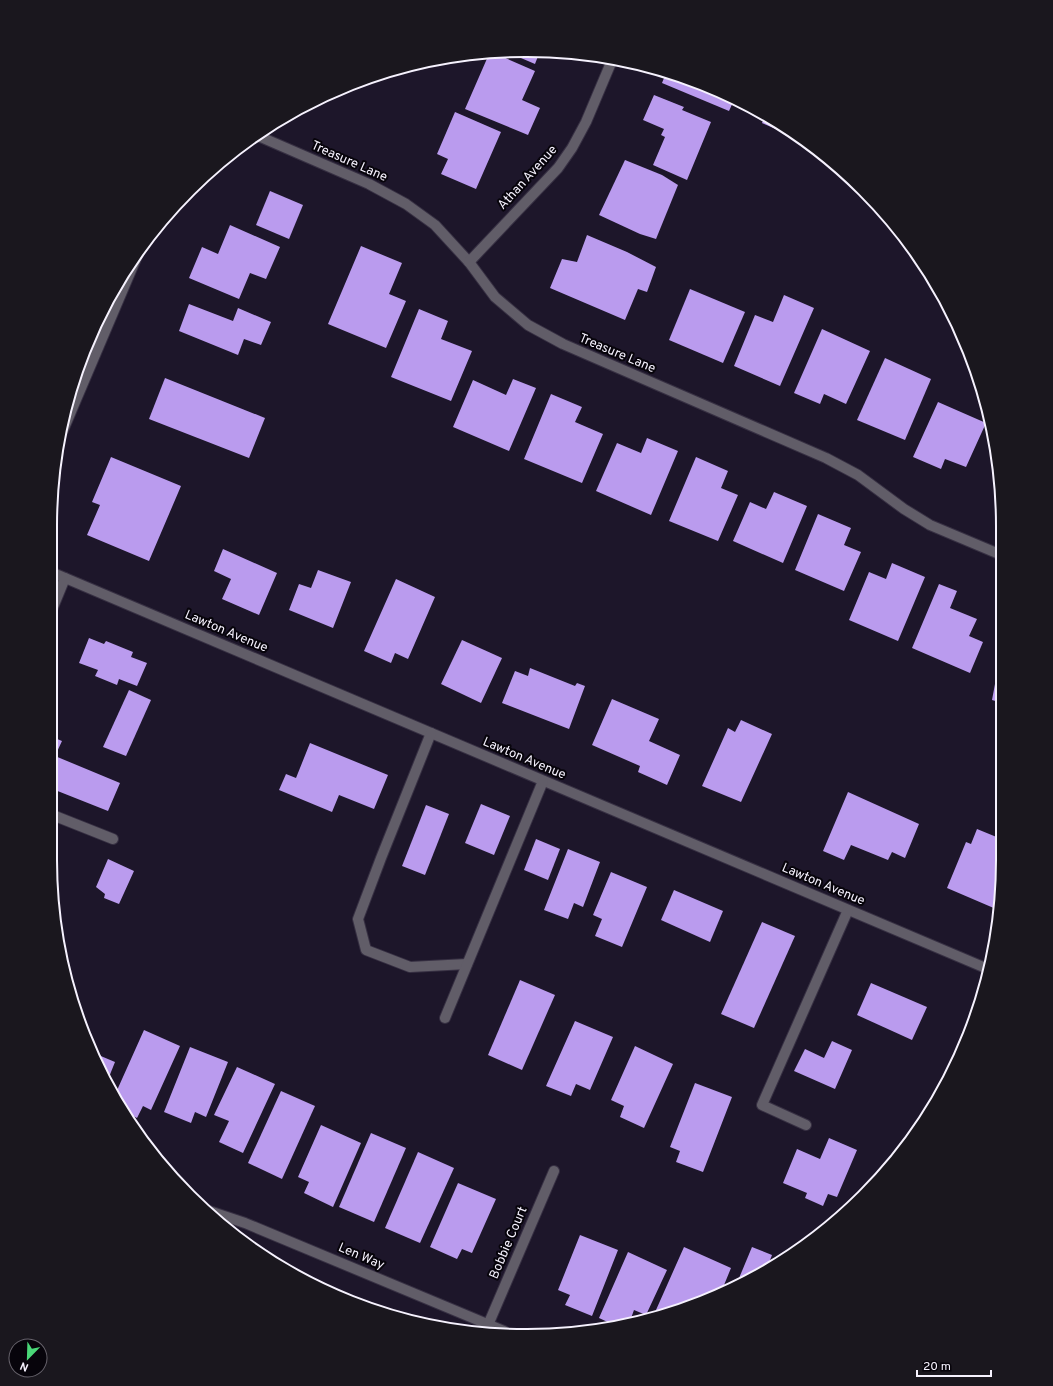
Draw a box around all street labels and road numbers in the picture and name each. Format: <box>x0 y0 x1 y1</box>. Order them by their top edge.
street label: Treasure Lane <box>308 138 390 186</box>
street label: Athan Avenue <box>495 143 561 213</box>
street label: Treasure Lane <box>576 331 658 377</box>
street label: Lawton Avenue <box>182 607 270 657</box>
street label: Lawton Avenue <box>480 734 568 784</box>
street label: Lawton Avenue <box>779 860 867 910</box>
street label: Bobbie Court <box>487 1204 531 1282</box>
street label: Len Way <box>335 1240 387 1274</box>

